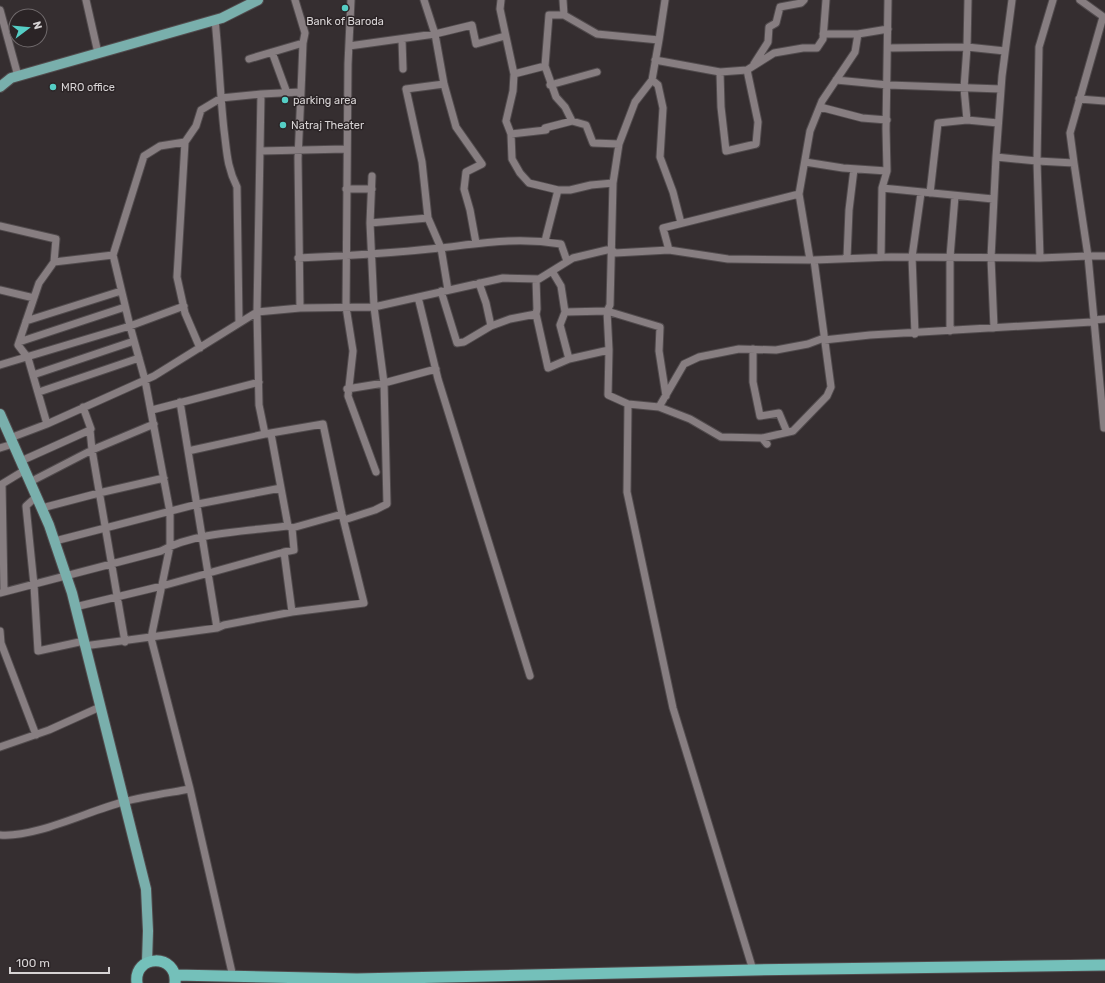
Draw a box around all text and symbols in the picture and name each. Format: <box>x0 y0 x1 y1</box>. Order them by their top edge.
marker: Bank of Baroda <box>340 3 350 13</box>
north arrow <box>8 8 48 48</box>
place label: Bank of Baroda <box>306 15 384 28</box>
text: N <box>30 20 44 31</box>
place label: MRO office <box>61 81 115 94</box>
marker: MRO office <box>48 82 58 92</box>
place label: parking area <box>293 94 356 107</box>
marker: parking area <box>280 95 290 105</box>
place label: Natraj Theater <box>291 119 365 132</box>
marker: Natraj Theater <box>278 120 288 130</box>
scale bar <box>10 949 109 975</box>
text: 100 m <box>16 956 50 970</box>

